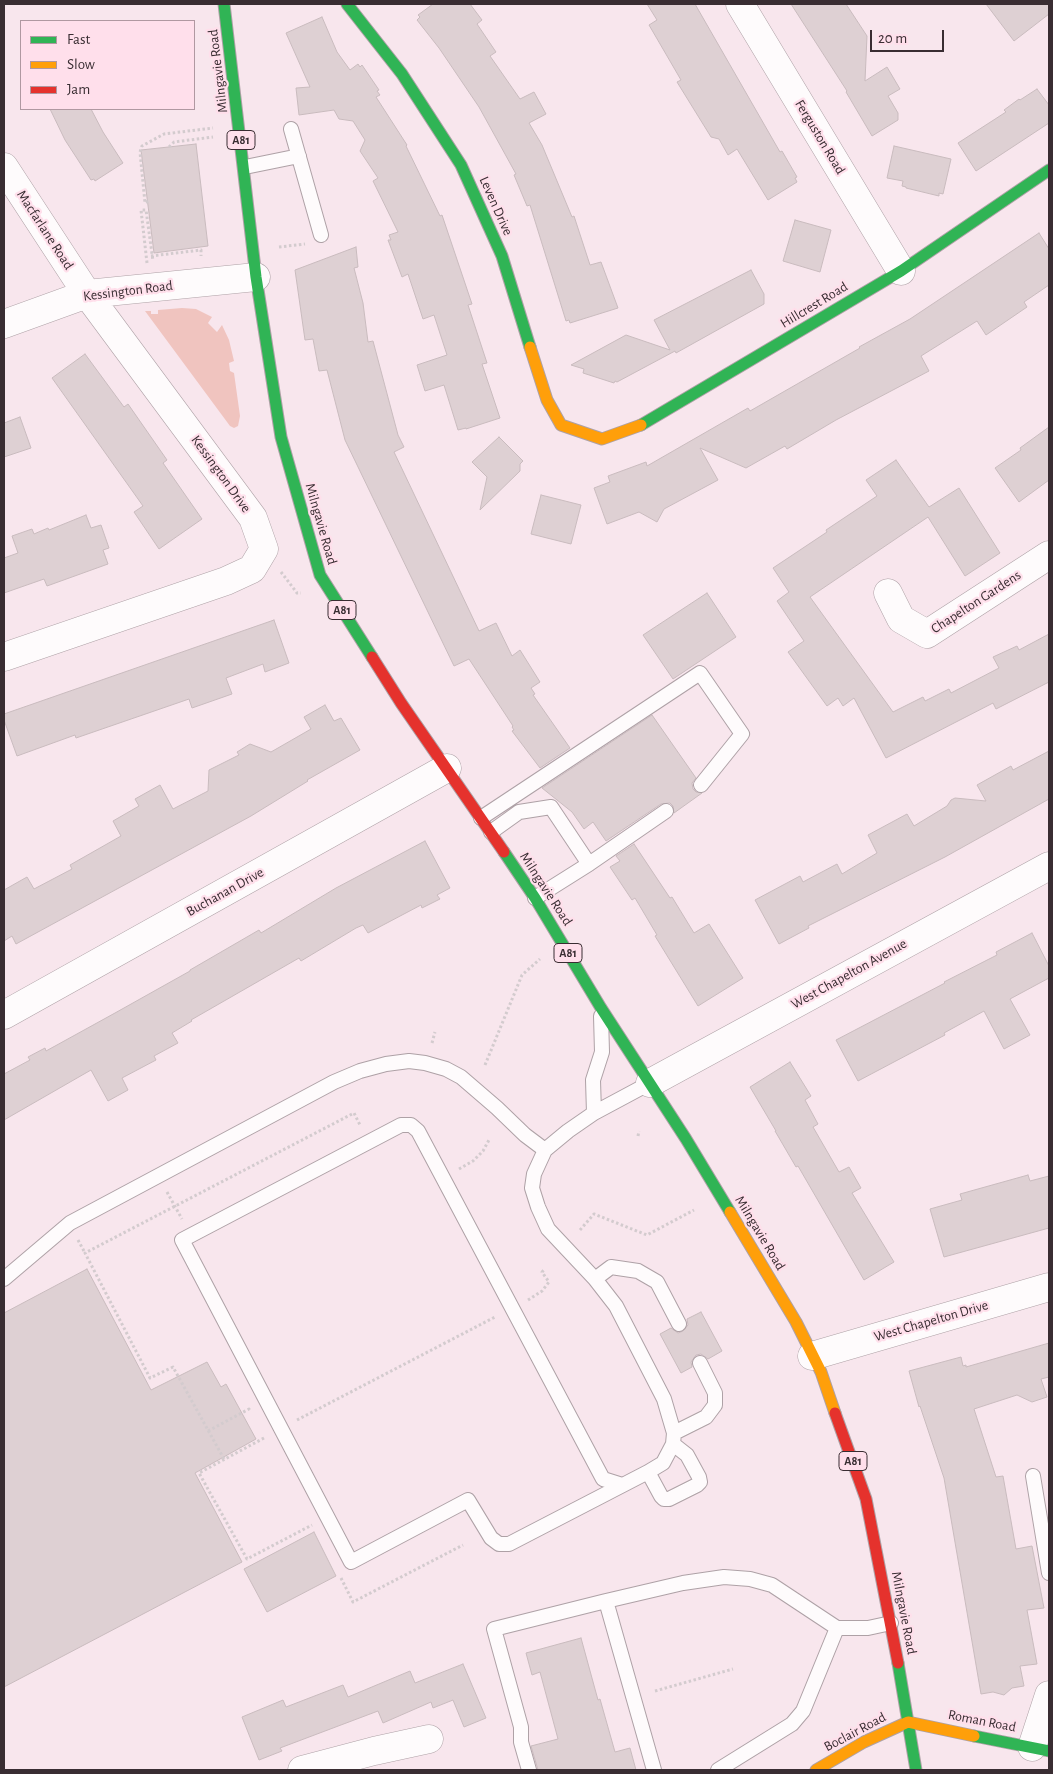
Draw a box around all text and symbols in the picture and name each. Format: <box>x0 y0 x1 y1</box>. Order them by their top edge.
legend <box>20 20 195 110</box>
scale bar <box>873 20 947 52</box>
street label: Milngavie Road <box>205 28 231 114</box>
text: 20 m <box>878 31 907 46</box>
text: Fast <box>67 32 90 47</box>
text: Slow <box>67 57 95 72</box>
text: Jam <box>67 82 90 97</box>
street label: Ferguston Road <box>791 97 849 177</box>
road number: A81 <box>227 130 255 150</box>
street label: Leven Drive <box>476 174 516 238</box>
street label: Macfarlane Road <box>13 187 77 273</box>
street label: Kessington Road <box>82 277 174 305</box>
street label: Hillcrest Road <box>777 278 851 332</box>
street label: Kessington Drive <box>187 432 255 516</box>
street label: Milngavie Road <box>301 481 341 567</box>
street label: Chapelton Gardens <box>928 567 1024 637</box>
road number: A81 <box>328 600 356 620</box>
street label: Milngavie Road <box>516 849 576 929</box>
street label: Buchanan Drive <box>183 864 267 920</box>
street label: West Chapelton Avenue <box>788 935 910 1013</box>
road number: A81 <box>554 944 582 962</box>
street label: Milngavie Road <box>731 1193 789 1273</box>
street label: West Chapelton Drive <box>872 1297 990 1345</box>
road number: A81 <box>839 1452 867 1470</box>
street label: Milngavie Road <box>888 1570 920 1656</box>
street label: Roman Road <box>947 1706 1017 1736</box>
street label: Boclair Road <box>821 1709 889 1755</box>

